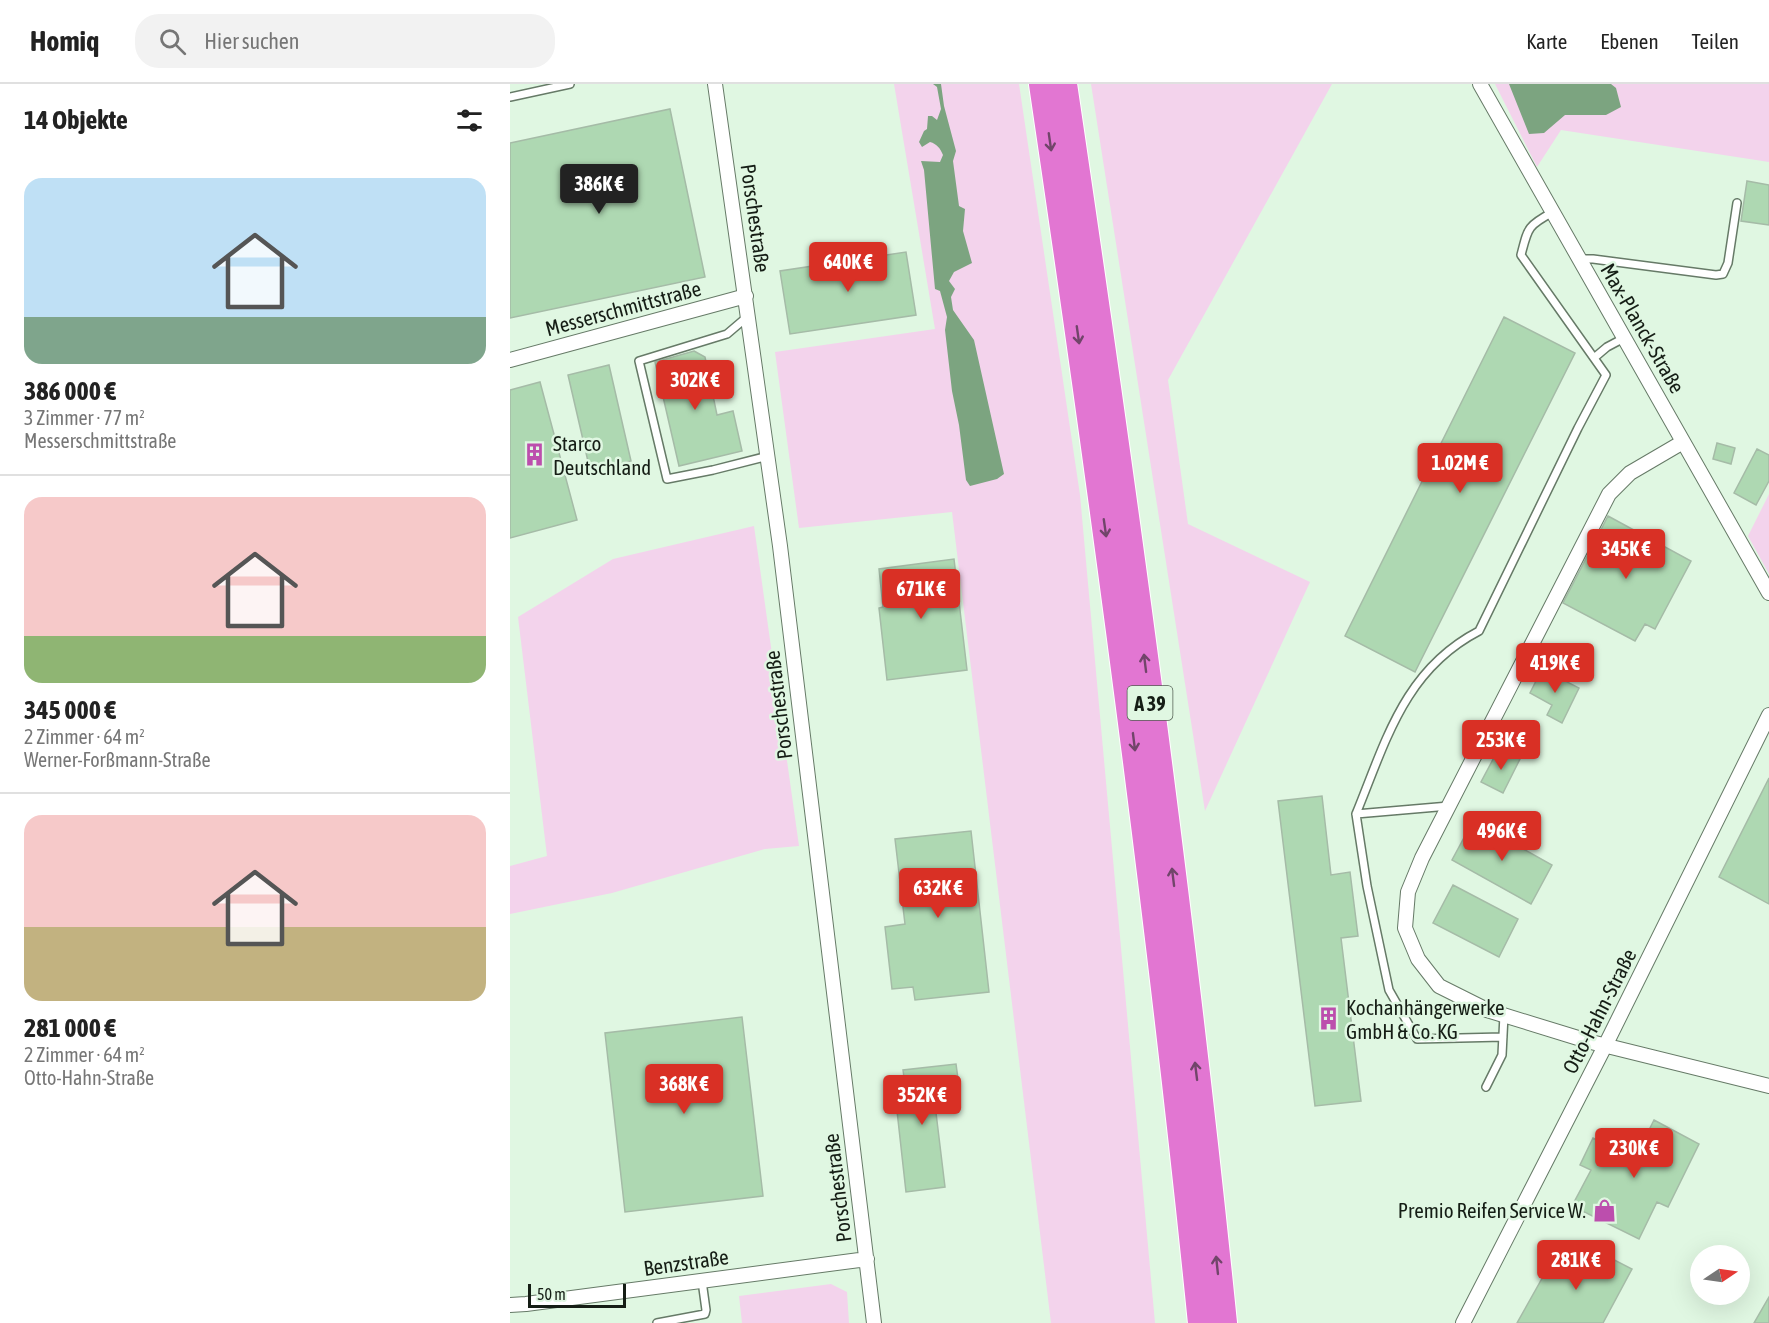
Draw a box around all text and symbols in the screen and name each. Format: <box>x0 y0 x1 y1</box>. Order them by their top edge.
search box <box>135 14 555 68</box>
text: Homiq <box>30 25 99 57</box>
icon: search <box>156 25 189 58</box>
text: Hier suchen <box>204 28 300 54</box>
text: Karte <box>1526 29 1567 53</box>
text: Ebenen <box>1600 29 1659 53</box>
text: Teilen <box>1692 29 1739 53</box>
icon: filters <box>453 104 486 137</box>
text: 14 Objekte <box>24 105 128 135</box>
one-way arrow <box>1045 131 1056 151</box>
street label: Porschestraße <box>737 162 775 274</box>
pin: 386K € <box>550 164 648 215</box>
text: 386K € <box>574 172 624 195</box>
icon: home <box>201 217 309 325</box>
pin: 640K € <box>799 242 897 293</box>
text: 640K € <box>823 250 873 273</box>
street label: Max-Planck-Straße <box>1596 259 1690 397</box>
street label: Messerschmittstraße <box>543 276 703 340</box>
one-way arrow <box>1072 324 1083 344</box>
pin: 302K € <box>646 360 744 411</box>
text: 302K € <box>670 368 720 391</box>
text: 386 000 € <box>24 376 116 406</box>
text: 3 Zimmer · 77 m² <box>24 406 145 429</box>
text: Messerschmittstraße <box>24 429 176 452</box>
place label: Starco Deutschland <box>553 431 651 479</box>
building icon: Starco Deutschland <box>522 442 548 468</box>
pin: 1.02M € <box>1405 443 1515 494</box>
text: 1.02M € <box>1432 451 1488 474</box>
one-way arrow <box>1100 518 1111 537</box>
pin: 345K € <box>1577 529 1675 580</box>
icon: home <box>201 536 309 644</box>
text: 345K € <box>1601 537 1651 560</box>
pin: 671K € <box>872 569 970 620</box>
text: 671K € <box>896 577 946 600</box>
pin: 419K € <box>1506 643 1604 694</box>
street label: Porschestraße <box>759 649 797 761</box>
text: 419K € <box>1530 651 1580 674</box>
one-way arrow <box>1140 654 1151 674</box>
road number: A 39 <box>1128 686 1172 720</box>
text: 345 000 € <box>24 695 116 725</box>
pin: 253K € <box>1452 720 1550 771</box>
text: 2 Zimmer · 64 m² <box>24 725 145 748</box>
text: 253K € <box>1476 728 1526 751</box>
one-way arrow <box>1129 732 1140 751</box>
text: Werner-Forßmann-Straße <box>24 748 210 771</box>
pin: 496K € <box>1453 811 1551 862</box>
text: 496K € <box>1477 819 1527 842</box>
icon: home <box>201 854 309 962</box>
pin: 632K € <box>889 868 987 919</box>
one-way arrow <box>1167 868 1178 888</box>
text: 632K € <box>913 876 963 899</box>
street label: Otto-Hahn-Straße <box>1557 945 1641 1077</box>
place label: Kochanhängerwerke GmbH & Co. KG <box>1346 995 1505 1043</box>
building icon: Kochanhängerwerke GmbH & Co. KG <box>1315 1006 1341 1032</box>
text: 281 000 € <box>24 1013 116 1043</box>
text: 2 Zimmer · 64 m² <box>24 1043 145 1066</box>
one-way arrow <box>1190 1062 1201 1081</box>
pin: 368K € <box>635 1064 733 1115</box>
text: Otto-Hahn-Straße <box>24 1066 154 1089</box>
text: 368K € <box>659 1072 709 1095</box>
pin: 352K € <box>873 1075 971 1126</box>
text: 352K € <box>897 1083 947 1106</box>
pin: 230K € <box>1585 1128 1683 1179</box>
street label: Porschestraße <box>818 1132 856 1244</box>
text: 230K € <box>1609 1136 1659 1159</box>
shop icon: Premio Reifen Service W. <box>1591 1197 1617 1223</box>
place label: Premio Reifen Service W. <box>1398 1198 1586 1222</box>
pin: 281K € <box>1527 1240 1625 1291</box>
street label: Benzstraße <box>642 1244 730 1280</box>
north arrow <box>1690 1245 1750 1305</box>
map controls <box>1690 1245 1750 1305</box>
text: 281K € <box>1551 1248 1601 1271</box>
one-way arrow <box>1211 1255 1222 1275</box>
scale bar <box>528 1281 626 1308</box>
text: 50 m <box>537 1285 566 1303</box>

